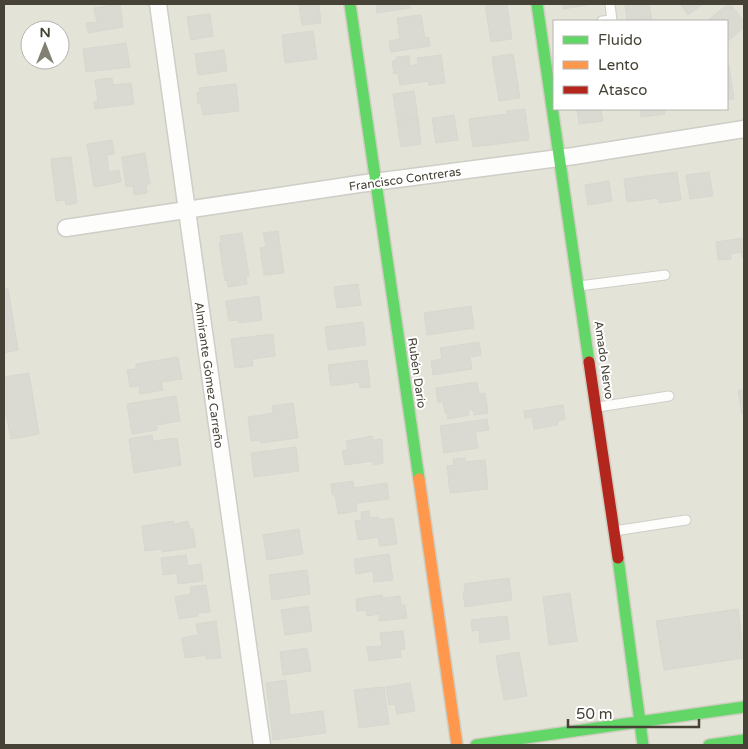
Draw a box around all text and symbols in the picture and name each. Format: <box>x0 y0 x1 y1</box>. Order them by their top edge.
north arrow <box>20 20 70 70</box>
legend <box>553 20 728 110</box>
text: N <box>39 24 51 41</box>
text: Fluido <box>598 31 642 49</box>
text: Lento <box>598 56 639 74</box>
text: Atasco <box>598 81 647 99</box>
street label: Francisco Contreras <box>348 164 462 194</box>
street label: Almirante Gómez Carreño <box>192 301 226 449</box>
street label: Amado Nervo <box>592 320 616 400</box>
street label: Rubén Darío <box>405 337 429 409</box>
scale bar <box>568 696 699 728</box>
text: 50 m <box>576 705 613 723</box>

